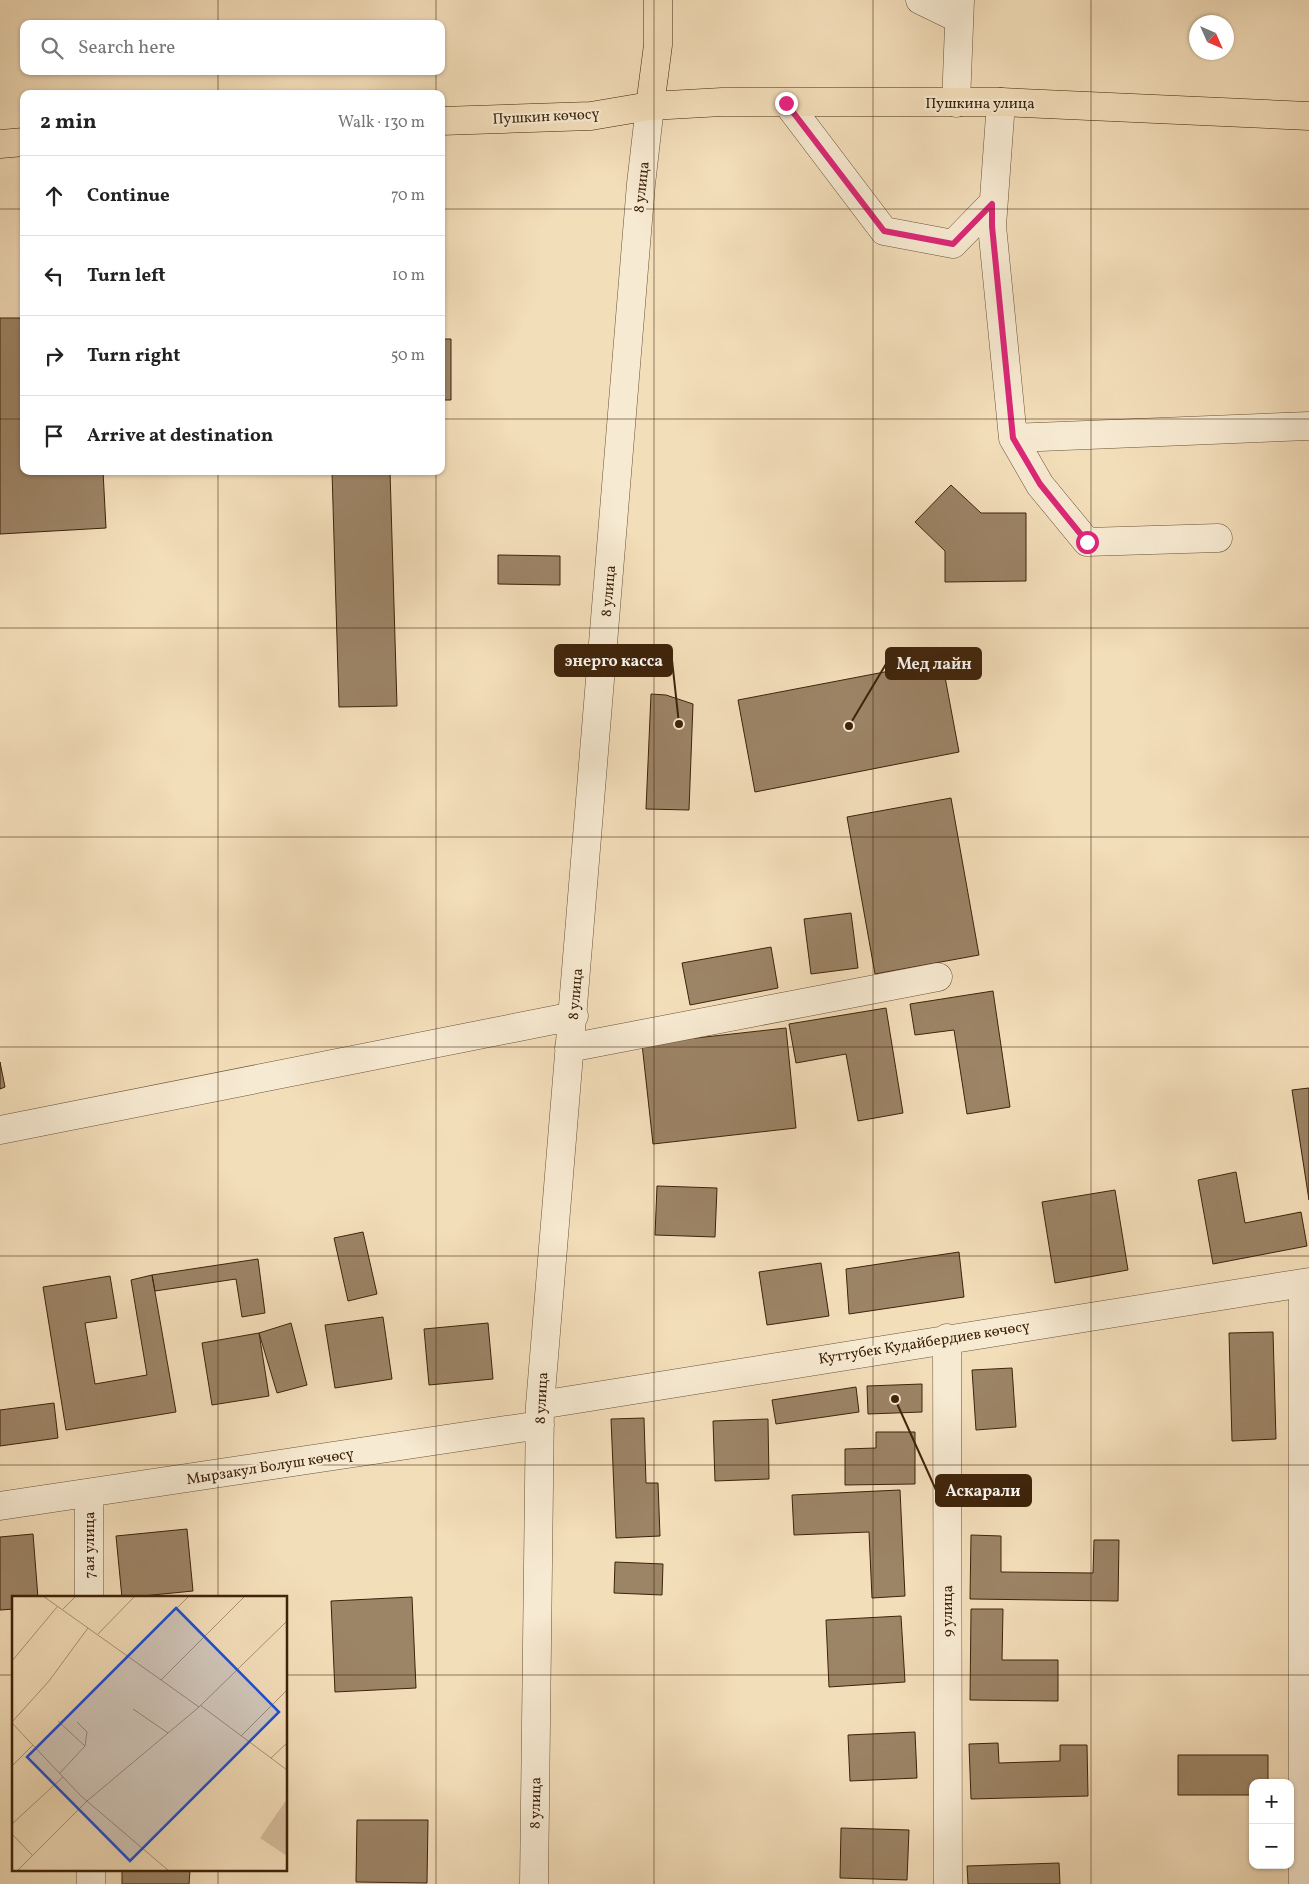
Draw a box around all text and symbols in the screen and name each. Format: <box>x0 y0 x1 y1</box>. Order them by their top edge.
north arrow <box>1189 15 1234 60</box>
search box <box>20 20 445 75</box>
icon: search <box>38 34 66 62</box>
text: Search here <box>78 35 175 61</box>
route end <box>775 92 798 115</box>
street label: Пушкина улица <box>925 94 1035 115</box>
street label: Пушкин көчөсү <box>492 104 600 131</box>
text: 2 min <box>40 108 97 137</box>
text: Walk · 130 m <box>338 112 425 134</box>
street label: 8 улица <box>629 160 656 214</box>
icon: ahead <box>40 182 68 210</box>
text: Continue <box>87 183 170 209</box>
text: 70 m <box>391 185 425 207</box>
icon: left <box>40 262 68 290</box>
text: Turn left <box>87 263 166 289</box>
text: 10 m <box>392 265 425 287</box>
icon: right <box>40 342 68 370</box>
text: Turn right <box>87 343 180 369</box>
text: 50 m <box>391 345 425 367</box>
icon: arrive <box>40 422 68 450</box>
text: Arrive at destination <box>87 423 273 449</box>
route start <box>1076 531 1099 554</box>
street label: 8 улица <box>597 564 622 618</box>
callout: энерго касса <box>555 645 672 676</box>
callout: Мед лайн <box>886 648 981 679</box>
text: энерго касса <box>565 651 663 673</box>
text: Мед лайн <box>896 654 972 676</box>
street label: 8 улица <box>564 967 589 1021</box>
street label: Куттубек Кудайбердиев көчөсү <box>817 1316 1032 1371</box>
street label: 8 улица <box>531 1372 554 1425</box>
street label: Мырзакул Болуш көчөсү <box>185 1444 355 1491</box>
callout: Аскарали <box>936 1475 1031 1506</box>
text: Аскарали <box>946 1481 1021 1503</box>
street label: 7ая улица <box>80 1512 101 1578</box>
street label: 9 улица <box>938 1585 959 1637</box>
inset map <box>12 1596 288 1872</box>
street label: 8 улица <box>526 1777 547 1829</box>
map controls <box>1249 1779 1294 1869</box>
button: + <box>1249 1779 1294 1824</box>
button: − <box>1249 1824 1294 1869</box>

